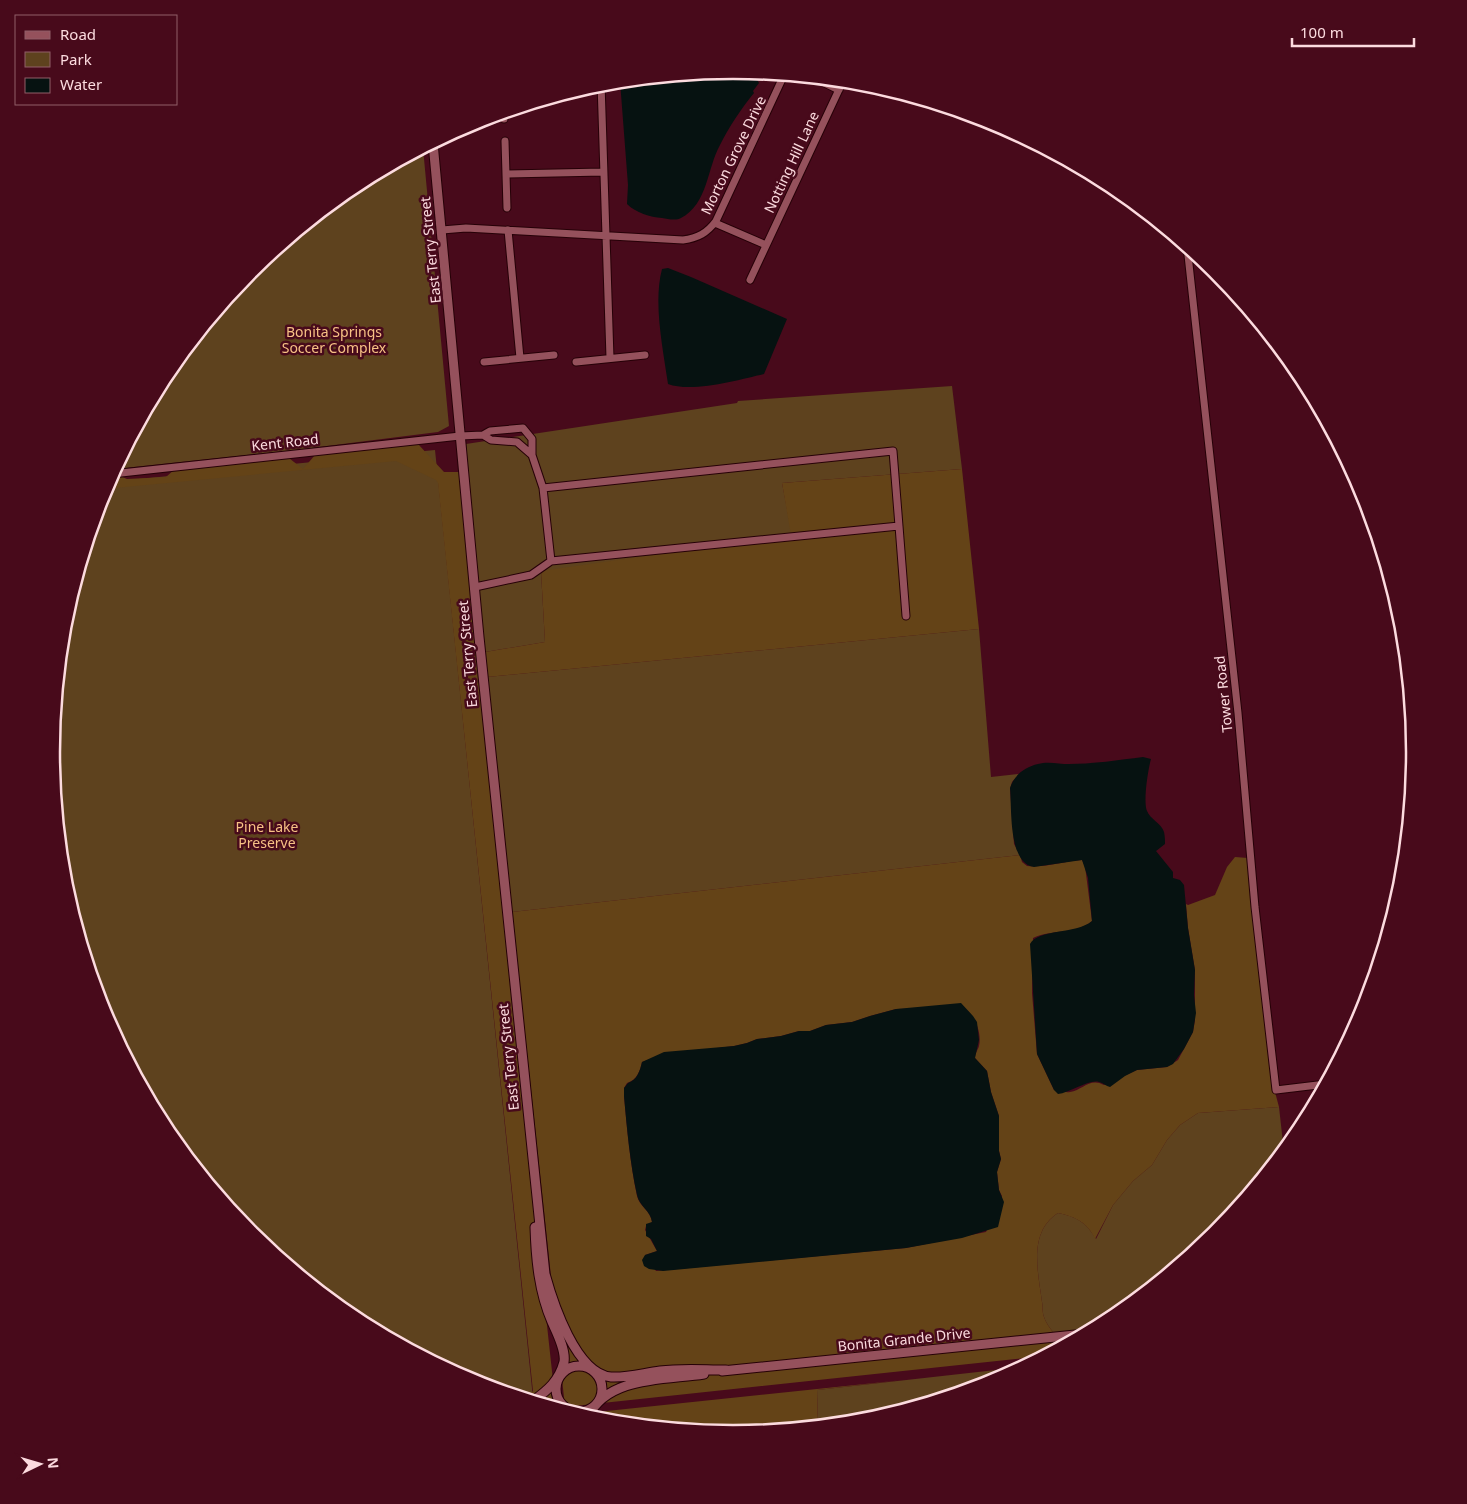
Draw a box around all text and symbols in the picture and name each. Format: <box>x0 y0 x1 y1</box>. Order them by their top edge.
legend <box>15 15 178 105</box>
scale bar <box>1292 15 1414 47</box>
text: 100 m <box>1300 22 1344 42</box>
text: Road <box>60 24 96 44</box>
text: Park <box>60 49 92 69</box>
text: Water <box>60 74 102 94</box>
street label: Morton Grove Drive <box>696 92 770 218</box>
street label: Notting Hill Lane <box>759 108 823 216</box>
street label: East Terry Street <box>415 196 445 304</box>
park label: Bonita Springs Soccer Complex <box>282 322 387 357</box>
street label: Kent Road <box>250 429 320 455</box>
street label: East Terry Street <box>453 600 481 708</box>
street label: Tower Road <box>1210 655 1236 733</box>
park label: Pine Lake Preserve <box>236 817 299 852</box>
street label: East Terry Street <box>493 1003 523 1111</box>
street label: Bonita Grande Drive <box>837 1323 971 1355</box>
north arrow <box>15 1439 65 1489</box>
text: N <box>43 1456 63 1469</box>

